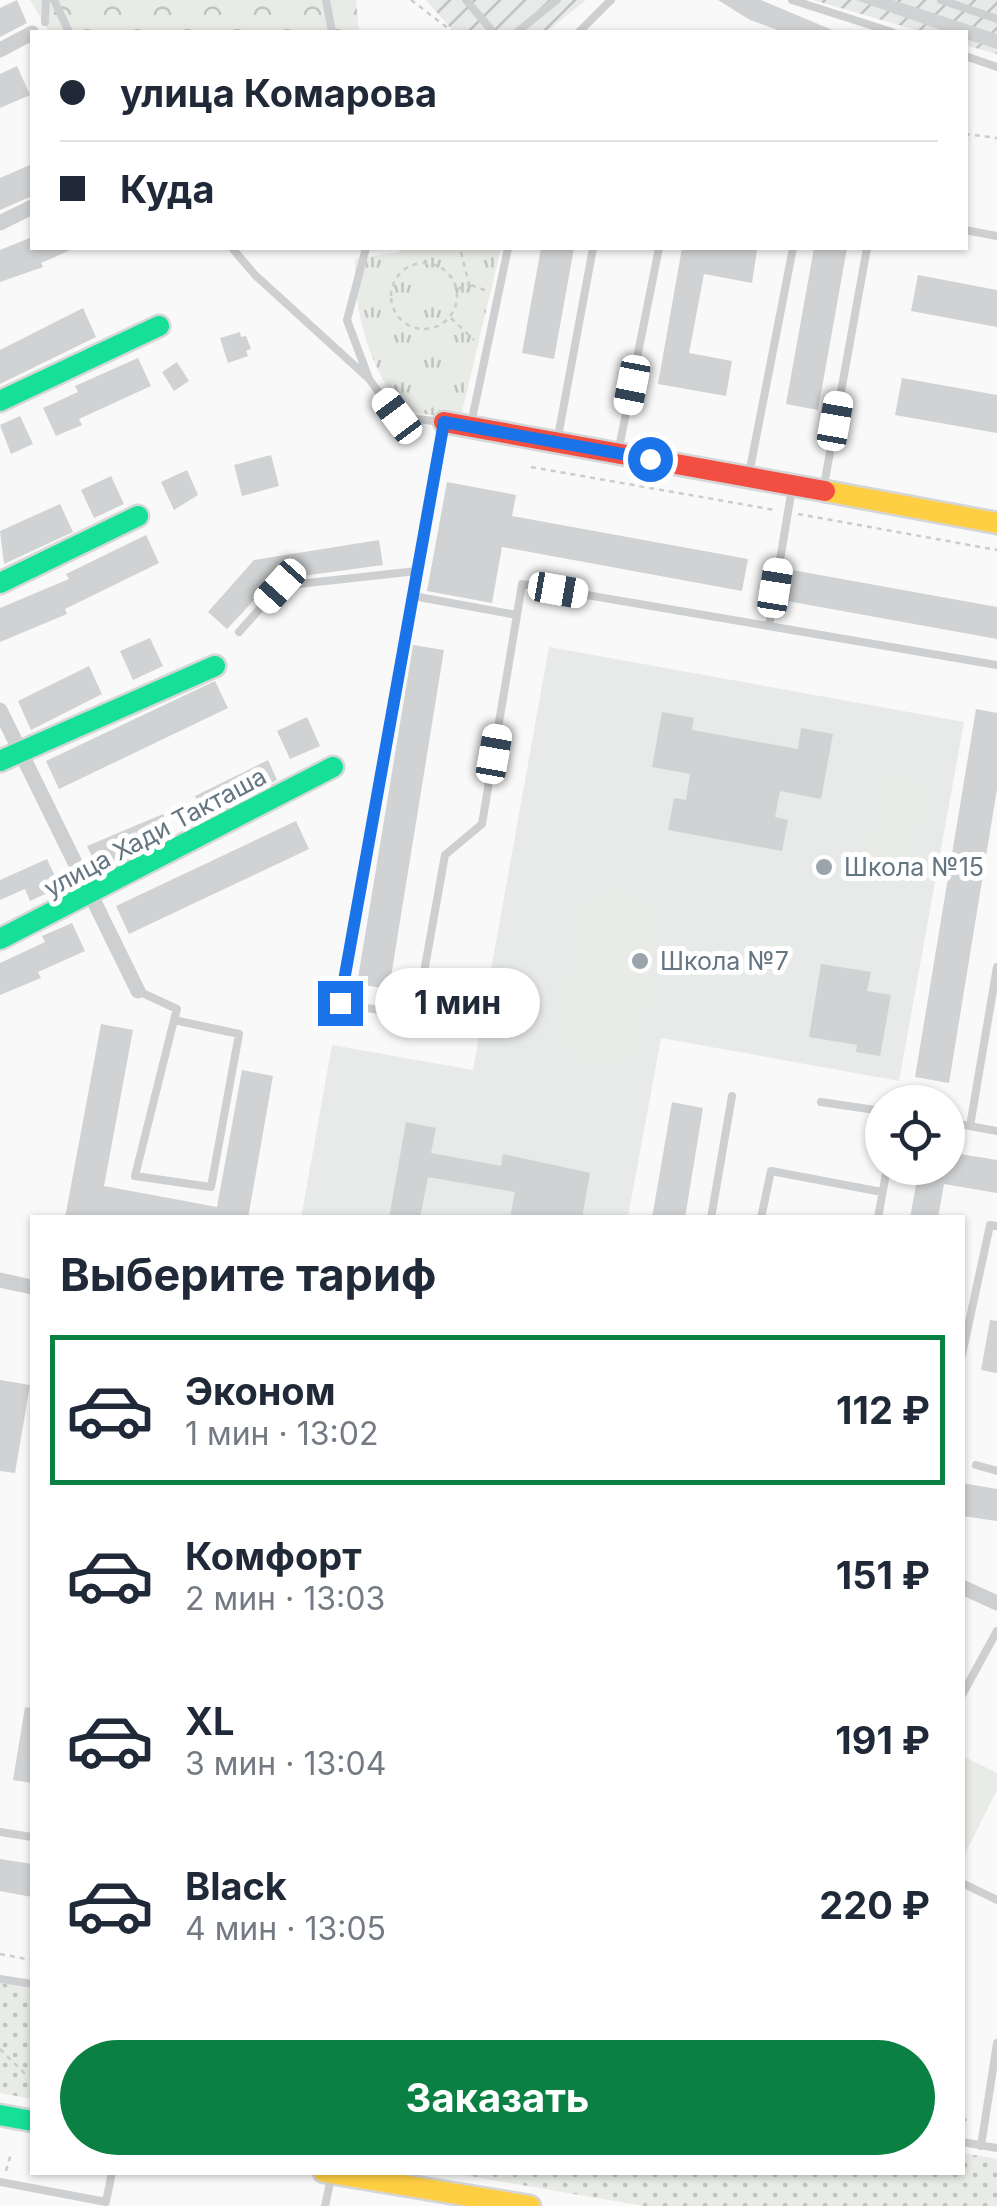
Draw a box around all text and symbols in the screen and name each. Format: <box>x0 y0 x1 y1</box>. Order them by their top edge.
text: улица Комарова <box>120 70 437 116</box>
text: Куда <box>120 166 214 212</box>
car <box>612 353 652 417</box>
car <box>367 383 427 449</box>
car <box>815 389 855 453</box>
route start <box>628 437 673 482</box>
car <box>249 554 311 618</box>
car <box>755 556 795 620</box>
car <box>526 570 590 610</box>
car <box>474 722 514 786</box>
street label: улица Хади Такташа <box>39 761 271 903</box>
place label: Школа №15 <box>844 852 984 882</box>
marker: Школа №15 <box>813 856 835 878</box>
place label: Школа №7 <box>660 946 789 976</box>
marker: Школа №7 <box>629 950 651 972</box>
callout: 1 мин <box>375 968 540 1038</box>
route end <box>318 981 363 1026</box>
text: 1 мин <box>414 983 501 1022</box>
map controls <box>865 1085 965 1185</box>
button: locate <box>865 1085 965 1185</box>
text: Выберите тариф <box>60 1247 436 1302</box>
icon: car <box>65 1365 155 1455</box>
text: Эконом <box>185 1368 336 1414</box>
text: 112 ₽ <box>836 1387 930 1433</box>
text: 1 мин · 13:02 <box>185 1414 378 1453</box>
icon: car <box>65 1530 155 1620</box>
text: Комфорт <box>185 1533 362 1579</box>
text: 151 ₽ <box>836 1552 930 1598</box>
text: 2 мин · 13:03 <box>185 1579 385 1618</box>
icon: car <box>65 1695 155 1785</box>
text: XL <box>185 1698 235 1744</box>
text: 191 ₽ <box>835 1717 930 1763</box>
text: 3 мин · 13:04 <box>185 1744 386 1783</box>
icon: car <box>65 1860 155 1950</box>
text: Black <box>185 1863 287 1909</box>
text: 220 ₽ <box>819 1882 930 1928</box>
text: 4 мин · 13:05 <box>185 1909 386 1948</box>
button: Заказать <box>60 2040 935 2155</box>

